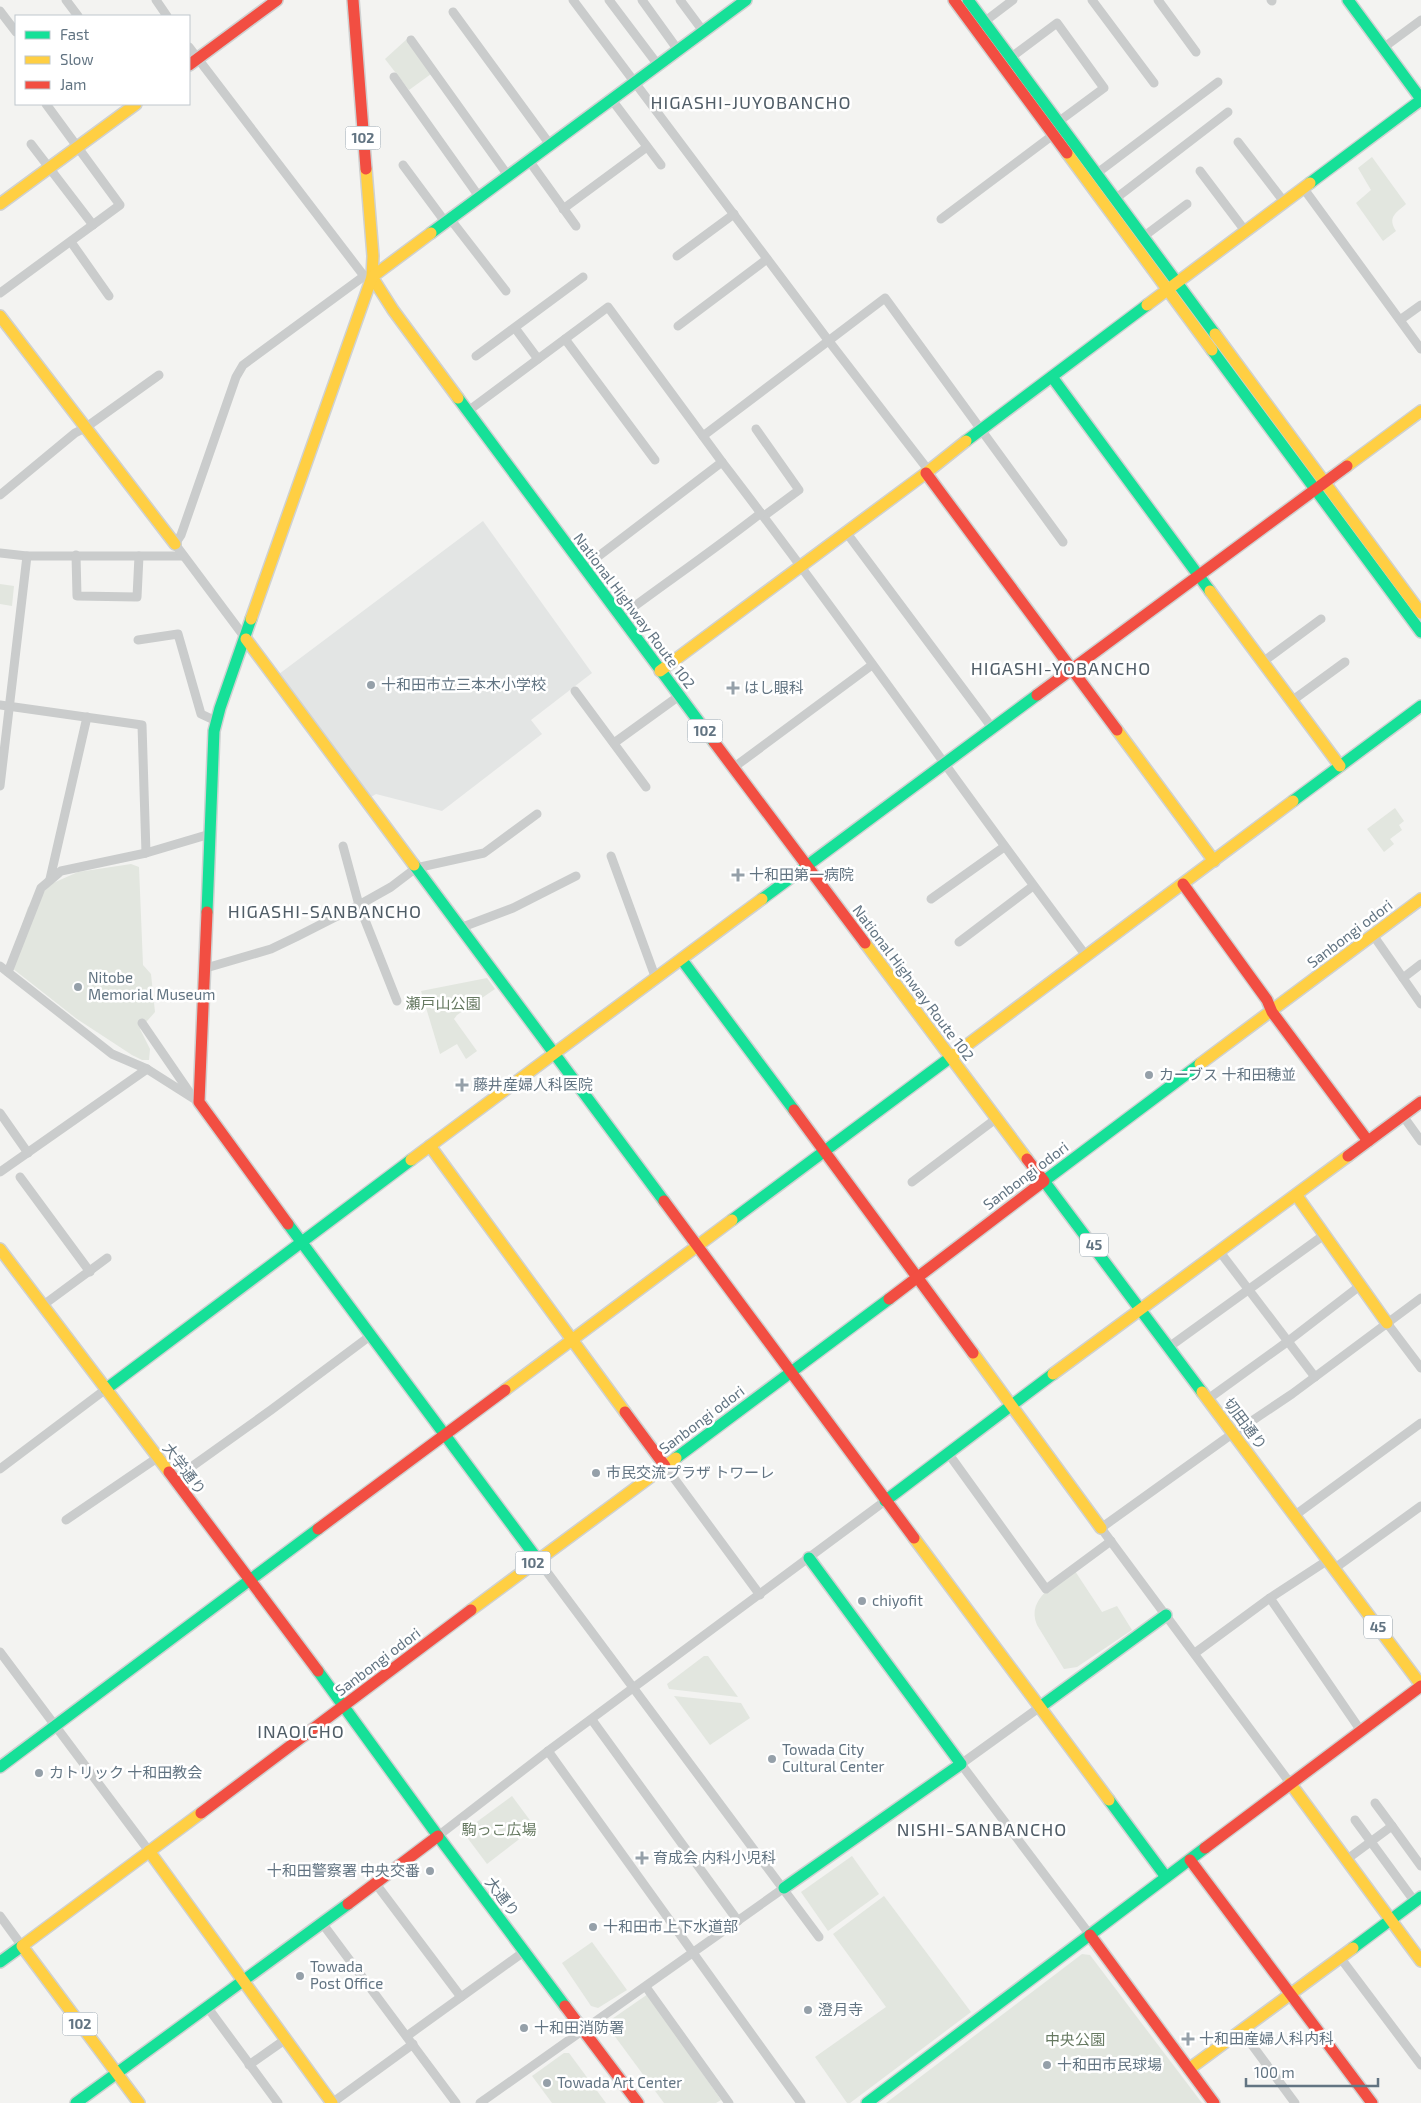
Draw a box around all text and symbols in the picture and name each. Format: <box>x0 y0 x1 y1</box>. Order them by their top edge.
legend <box>15 15 190 105</box>
text: Fast <box>60 25 90 43</box>
text: Slow <box>60 50 94 68</box>
text: Jam <box>60 75 86 93</box>
district label: HIGASHI-JUYOBANCHO <box>651 91 851 113</box>
road number: 102 <box>346 126 380 150</box>
street label: National Highway Route 102 <box>570 529 699 692</box>
district label: HIGASHI-YOBANCHO <box>971 657 1151 679</box>
place label: 十和田市立三本木小学校 <box>381 675 546 693</box>
place label: はし眼科 <box>744 678 804 696</box>
marker: 十和田市立三本木小学校 <box>365 679 377 691</box>
marker: はし眼科 <box>726 681 740 695</box>
road number: 102 <box>688 719 722 742</box>
place label: 十和田第一病院 <box>749 865 854 883</box>
marker: 十和田第一病院 <box>731 868 745 882</box>
street label: Sanbongi odori <box>1303 895 1396 971</box>
district label: HIGASHI-SANBANCHO <box>228 900 422 922</box>
street label: National Highway Route 102 <box>849 901 978 1064</box>
place label: Nitobe Memorial Museum <box>88 968 215 1003</box>
marker: Nitobe Memorial Museum <box>72 981 84 993</box>
park label: 瀬戸山公園 <box>405 994 481 1012</box>
place label: カーブス 十和田穂並 <box>1159 1065 1296 1083</box>
marker: カーブス 十和田穂並 <box>1143 1069 1155 1081</box>
place label: 藤井産婦人科医院 <box>473 1075 593 1093</box>
marker: 藤井産婦人科医院 <box>455 1078 469 1092</box>
street label: Sanbongi odori <box>979 1137 1072 1213</box>
road number: 45 <box>1080 1234 1108 1256</box>
street label: Sanbongi odori <box>655 1381 748 1457</box>
street label: 切田通り <box>1221 1394 1271 1453</box>
street label: 大学通り <box>160 1439 210 1498</box>
place label: 市民交流プラザ トワーレ <box>606 1463 774 1481</box>
marker: 市民交流プラザ トワーレ <box>590 1467 602 1479</box>
road number: 102 <box>516 1552 550 1575</box>
place label: chiyofit <box>872 1591 923 1609</box>
marker: chiyofit <box>856 1595 868 1607</box>
road number: 45 <box>1364 1615 1392 1638</box>
street label: Sanbongi odori <box>331 1623 424 1699</box>
district label: INAOICHO <box>257 1720 345 1742</box>
place label: Towada City Cultural Center <box>782 1740 885 1775</box>
marker: Towada City Cultural Center <box>766 1753 778 1765</box>
place label: カトリック 十和田教会 <box>49 1763 202 1781</box>
marker: カトリック 十和田教会 <box>33 1767 45 1779</box>
district label: NISHI-SANBANCHO <box>897 1818 1067 1840</box>
park label: 駒っこ広場 <box>461 1820 537 1838</box>
place label: 育成会 内科小児科 <box>653 1848 776 1866</box>
marker: 育成会 内科小児科 <box>635 1851 649 1865</box>
place label: 十和田警察署 中央交番 <box>267 1861 420 1879</box>
marker: 十和田警察署 中央交番 <box>424 1865 436 1877</box>
street label: 大通り <box>482 1873 524 1920</box>
place label: 十和田市上下水道部 <box>603 1917 738 1935</box>
marker: 十和田市上下水道部 <box>587 1921 599 1933</box>
place label: Towada Post Office <box>310 1957 383 1992</box>
marker: Towada Post Office <box>294 1970 306 1982</box>
place label: 澄月寺 <box>818 2000 863 2018</box>
marker: 澄月寺 <box>802 2004 814 2016</box>
road number: 102 <box>62 2012 98 2036</box>
place label: 十和田消防署 <box>534 2018 624 2036</box>
marker: 十和田消防署 <box>518 2022 530 2034</box>
place label: 十和田産婦人科内科 <box>1199 2029 1334 2047</box>
park label: 中央公園 <box>1045 2030 1105 2048</box>
marker: 十和田産婦人科内科 <box>1181 2032 1195 2046</box>
place label: 十和田市民球場 <box>1057 2055 1162 2073</box>
scale bar <box>1246 2056 1378 2088</box>
marker: 十和田市民球場 <box>1041 2059 1053 2071</box>
text: 100 m <box>1254 2063 1295 2081</box>
place label: Towada Art Center <box>557 2073 682 2091</box>
marker: Towada Art Center <box>541 2077 553 2089</box>

